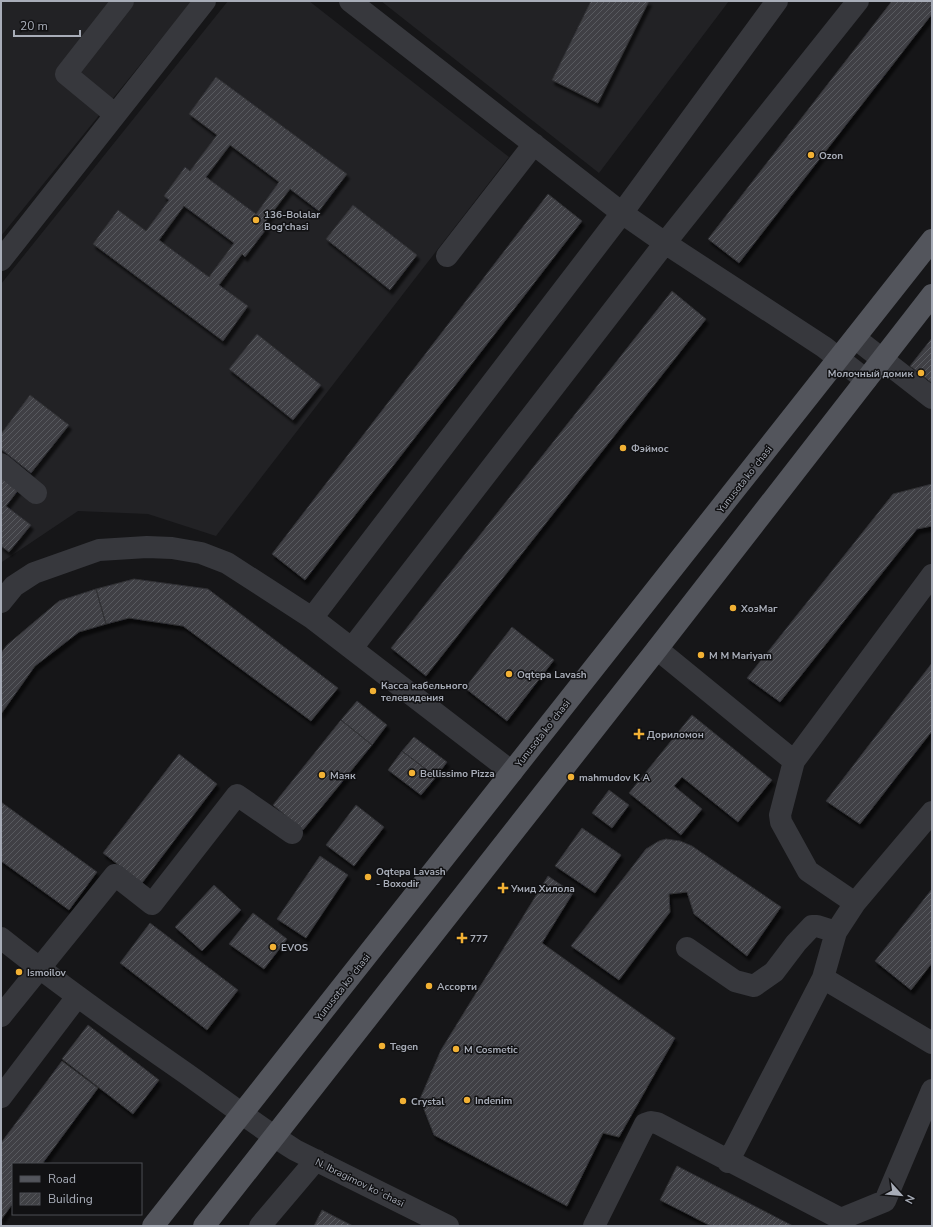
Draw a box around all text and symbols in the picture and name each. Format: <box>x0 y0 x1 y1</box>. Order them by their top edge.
scale bar <box>14 12 80 38</box>
text: 20 m <box>20 18 48 34</box>
place label: Ozon <box>819 149 843 163</box>
marker: Ozon <box>806 150 816 160</box>
place label: 136-Bolalar Bog'chasi <box>264 208 320 234</box>
marker: 136-Bolalar Bog'chasi <box>251 215 261 225</box>
place label: Молочный домик <box>828 367 913 381</box>
marker: Молочный домик <box>916 368 926 378</box>
place label: Фэймос <box>631 442 669 456</box>
marker: Фэймос <box>618 443 628 453</box>
street label: Yunusota koʻchasi <box>713 443 776 517</box>
place label: ХозМаг <box>740 602 778 616</box>
marker: ХозМаг <box>728 603 738 613</box>
place label: M M Mariyam <box>709 649 772 663</box>
marker: M M Mariyam <box>696 650 706 660</box>
place label: Oqtepa Lavash <box>517 668 587 682</box>
marker: Oqtepa Lavash <box>504 669 514 679</box>
place label: Касса кабельного телевидения <box>381 679 468 705</box>
marker: Касса кабельного телевидения <box>368 686 378 696</box>
street label: Yunusota koʻchasi <box>511 697 574 771</box>
place label: Дориломон <box>647 728 704 742</box>
marker: Дориломон <box>634 729 644 739</box>
place label: Bellissimo Pizza <box>420 767 495 781</box>
marker: Bellissimo Pizza <box>407 768 417 778</box>
place label: Маяк <box>330 769 356 783</box>
marker: Маяк <box>317 770 327 780</box>
place label: mahmudov K A <box>579 771 651 785</box>
marker: mahmudov K A <box>566 772 576 782</box>
place label: Oqtepa Lavash - Boxodir <box>376 865 446 891</box>
marker: Oqtepa Lavash - Boxodir <box>363 872 373 882</box>
place label: Умид Хилола <box>510 882 575 896</box>
marker: Умид Хилола <box>498 883 508 893</box>
place label: 777 <box>470 932 488 946</box>
marker: 777 <box>457 933 467 943</box>
place label: EVOS <box>281 941 308 955</box>
marker: EVOS <box>268 942 278 952</box>
street label: Yunusota koʻchasi <box>311 951 374 1025</box>
place label: Ismoilov <box>27 966 67 980</box>
marker: Ismoilov <box>14 967 24 977</box>
place label: Ассорти <box>437 980 477 994</box>
marker: Ассорти <box>424 981 434 991</box>
place label: Tegen <box>390 1040 418 1054</box>
marker: Tegen <box>377 1041 387 1051</box>
place label: M Cosmetic <box>464 1043 518 1057</box>
marker: M Cosmetic <box>451 1044 461 1054</box>
place label: Indenim <box>475 1094 512 1108</box>
place label: Crystal <box>411 1095 445 1109</box>
marker: Indenim <box>462 1095 472 1105</box>
marker: Crystal <box>398 1096 408 1106</box>
street label: N. Ibragimov koʻchasi <box>313 1155 406 1211</box>
legend <box>12 1163 142 1215</box>
text: Road <box>48 1171 76 1187</box>
north arrow <box>881 1175 921 1215</box>
text: Building <box>48 1191 93 1207</box>
text: N <box>901 1192 918 1206</box>

